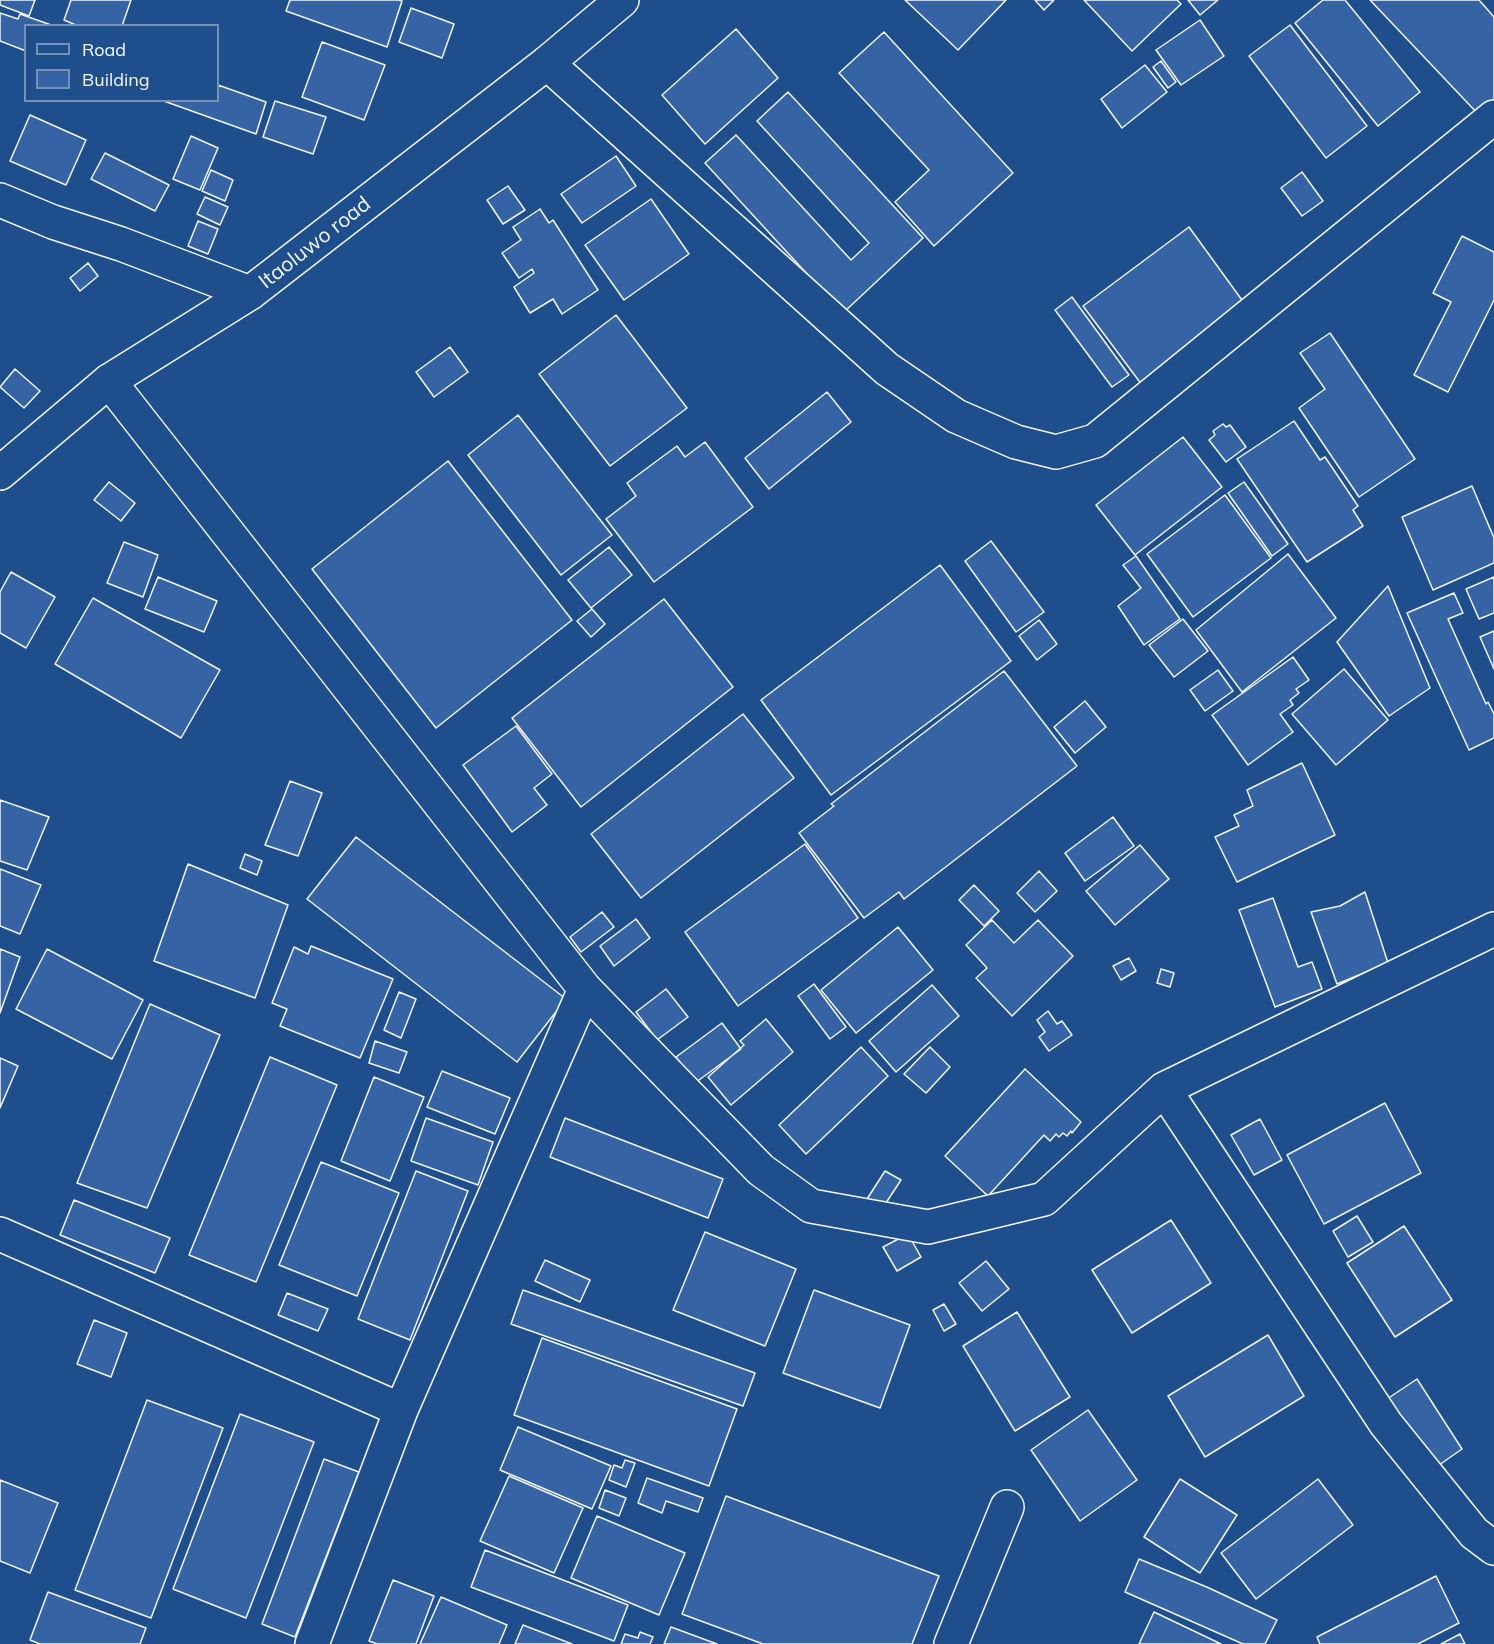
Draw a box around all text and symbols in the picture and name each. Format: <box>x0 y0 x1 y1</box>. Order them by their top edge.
legend <box>24 24 219 102</box>
text: Road <box>82 38 126 61</box>
text: Building <box>82 68 150 91</box>
street label: Itaoluwo road <box>254 192 376 294</box>

